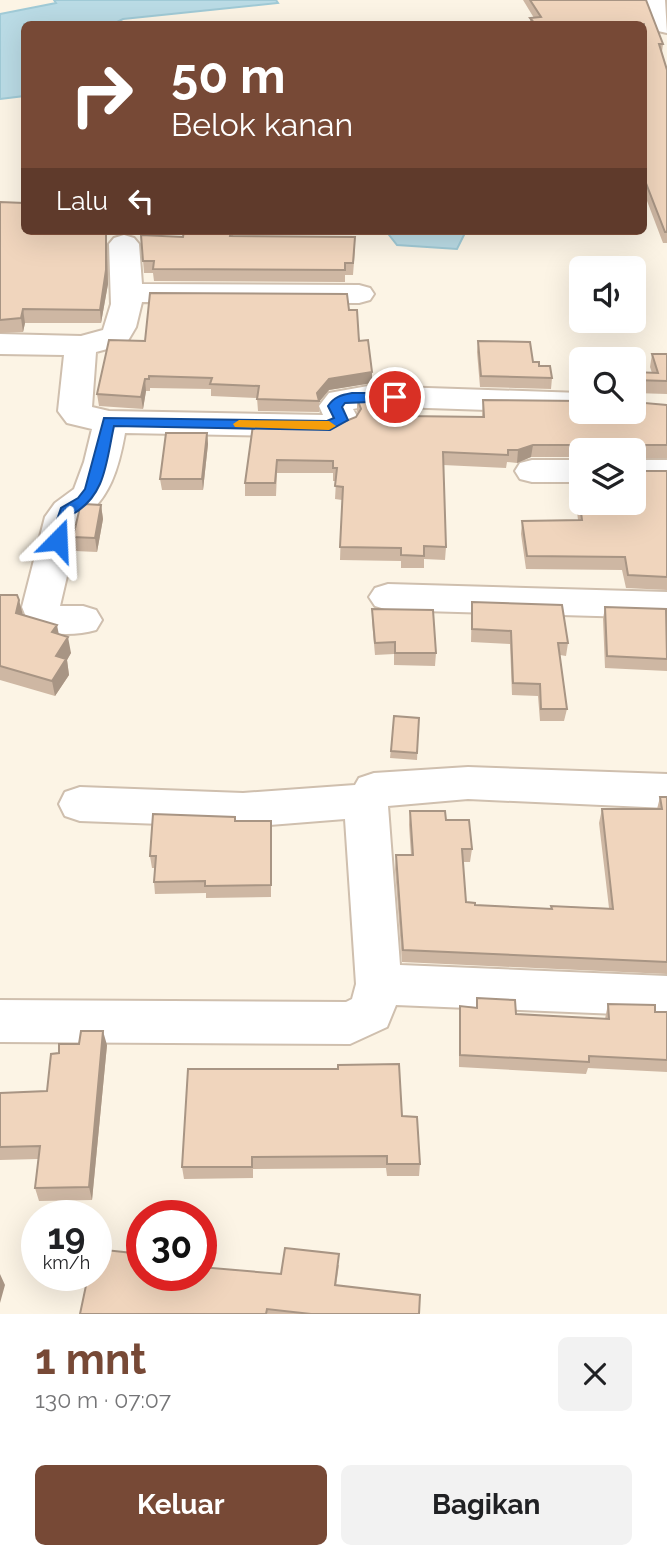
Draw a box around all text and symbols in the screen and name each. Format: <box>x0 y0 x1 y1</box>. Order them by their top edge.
text: 50 m <box>171 47 286 104</box>
icon: right <box>56 49 147 140</box>
text: Belok kanan <box>171 106 353 143</box>
icon: left <box>122 182 160 220</box>
text: Lalu <box>56 186 108 216</box>
map controls <box>569 256 646 515</box>
button: sound <box>569 256 646 333</box>
button: search <box>569 347 646 424</box>
pin <box>365 367 425 427</box>
icon: arrive <box>376 378 414 416</box>
button: layers <box>569 438 646 515</box>
position arrow <box>21 503 95 577</box>
speed limit sign: 30 <box>126 1200 217 1291</box>
text: 19 <box>48 1216 85 1257</box>
text: km/h <box>43 1252 90 1273</box>
text: 1 mnt <box>35 1335 146 1384</box>
button: close <box>558 1337 632 1411</box>
text: 130 m · 07:07 <box>35 1386 171 1413</box>
button: Keluar <box>35 1465 327 1545</box>
button: Bagikan <box>341 1465 632 1545</box>

